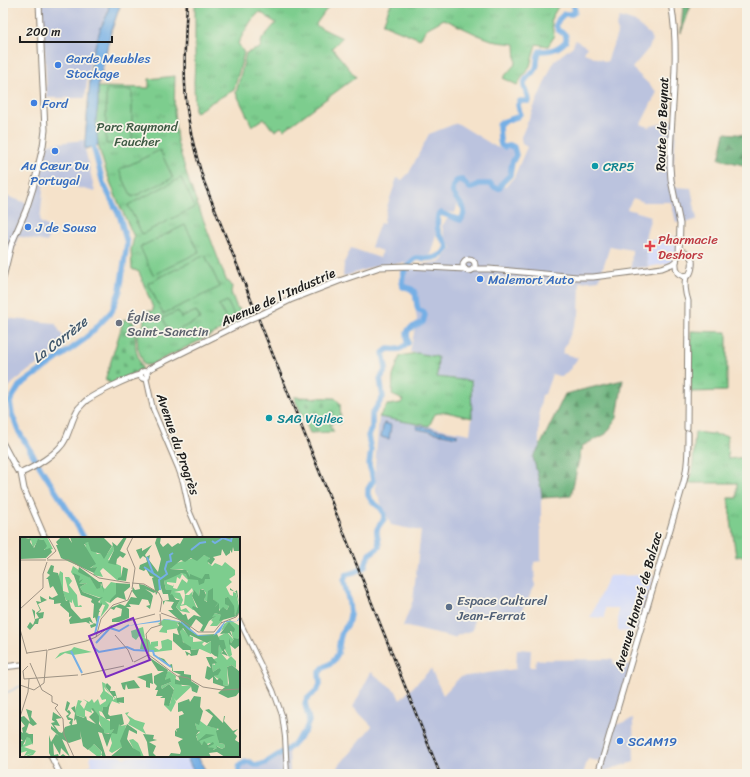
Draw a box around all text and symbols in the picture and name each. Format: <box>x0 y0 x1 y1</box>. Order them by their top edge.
scale bar <box>20 18 112 44</box>
text: 200 m <box>26 21 60 43</box>
place label: Garde Meubles Stockage <box>66 47 151 85</box>
marker: Garde Meubles Stockage <box>53 60 63 70</box>
street label: Route de Beynat <box>649 76 675 172</box>
place label: Ford <box>42 92 69 115</box>
marker: Ford <box>29 98 39 108</box>
park label: Parc Raymond Faucher <box>97 115 179 153</box>
marker: Au Cœur Du Portugal <box>50 146 60 156</box>
place label: Au Cœur Du Portugal <box>20 154 89 192</box>
place label: CRP5 <box>603 155 634 178</box>
marker: CRP5 <box>590 161 600 171</box>
place label: J de Sousa <box>35 216 97 239</box>
marker: J de Sousa <box>23 222 33 232</box>
place label: Pharmacie Deshors <box>658 228 718 266</box>
marker: Pharmacie Deshors <box>645 241 655 251</box>
street label: Avenue de l'Industrie <box>216 261 339 333</box>
place label: Malemort Auto <box>488 268 575 291</box>
marker: Malemort Auto <box>475 274 485 284</box>
place label: Église Saint-Sanctin <box>127 305 209 343</box>
water label: La Corrèze <box>27 309 94 370</box>
marker: Église Saint-Sanctin <box>114 318 124 328</box>
street label: Avenue du Progrès <box>149 389 207 499</box>
place label: SAG Vigilec <box>277 407 344 430</box>
marker: SAG Vigilec <box>264 413 274 423</box>
street label: Avenue Honoré de Balzac <box>607 529 669 674</box>
inset map <box>20 537 240 757</box>
place label: Espace Culturel Jean-Ferrat <box>456 589 548 627</box>
marker: Espace Culturel Jean-Ferrat <box>444 602 454 612</box>
place label: SCAM19 <box>628 730 677 753</box>
marker: SCAM19 <box>615 736 625 746</box>

